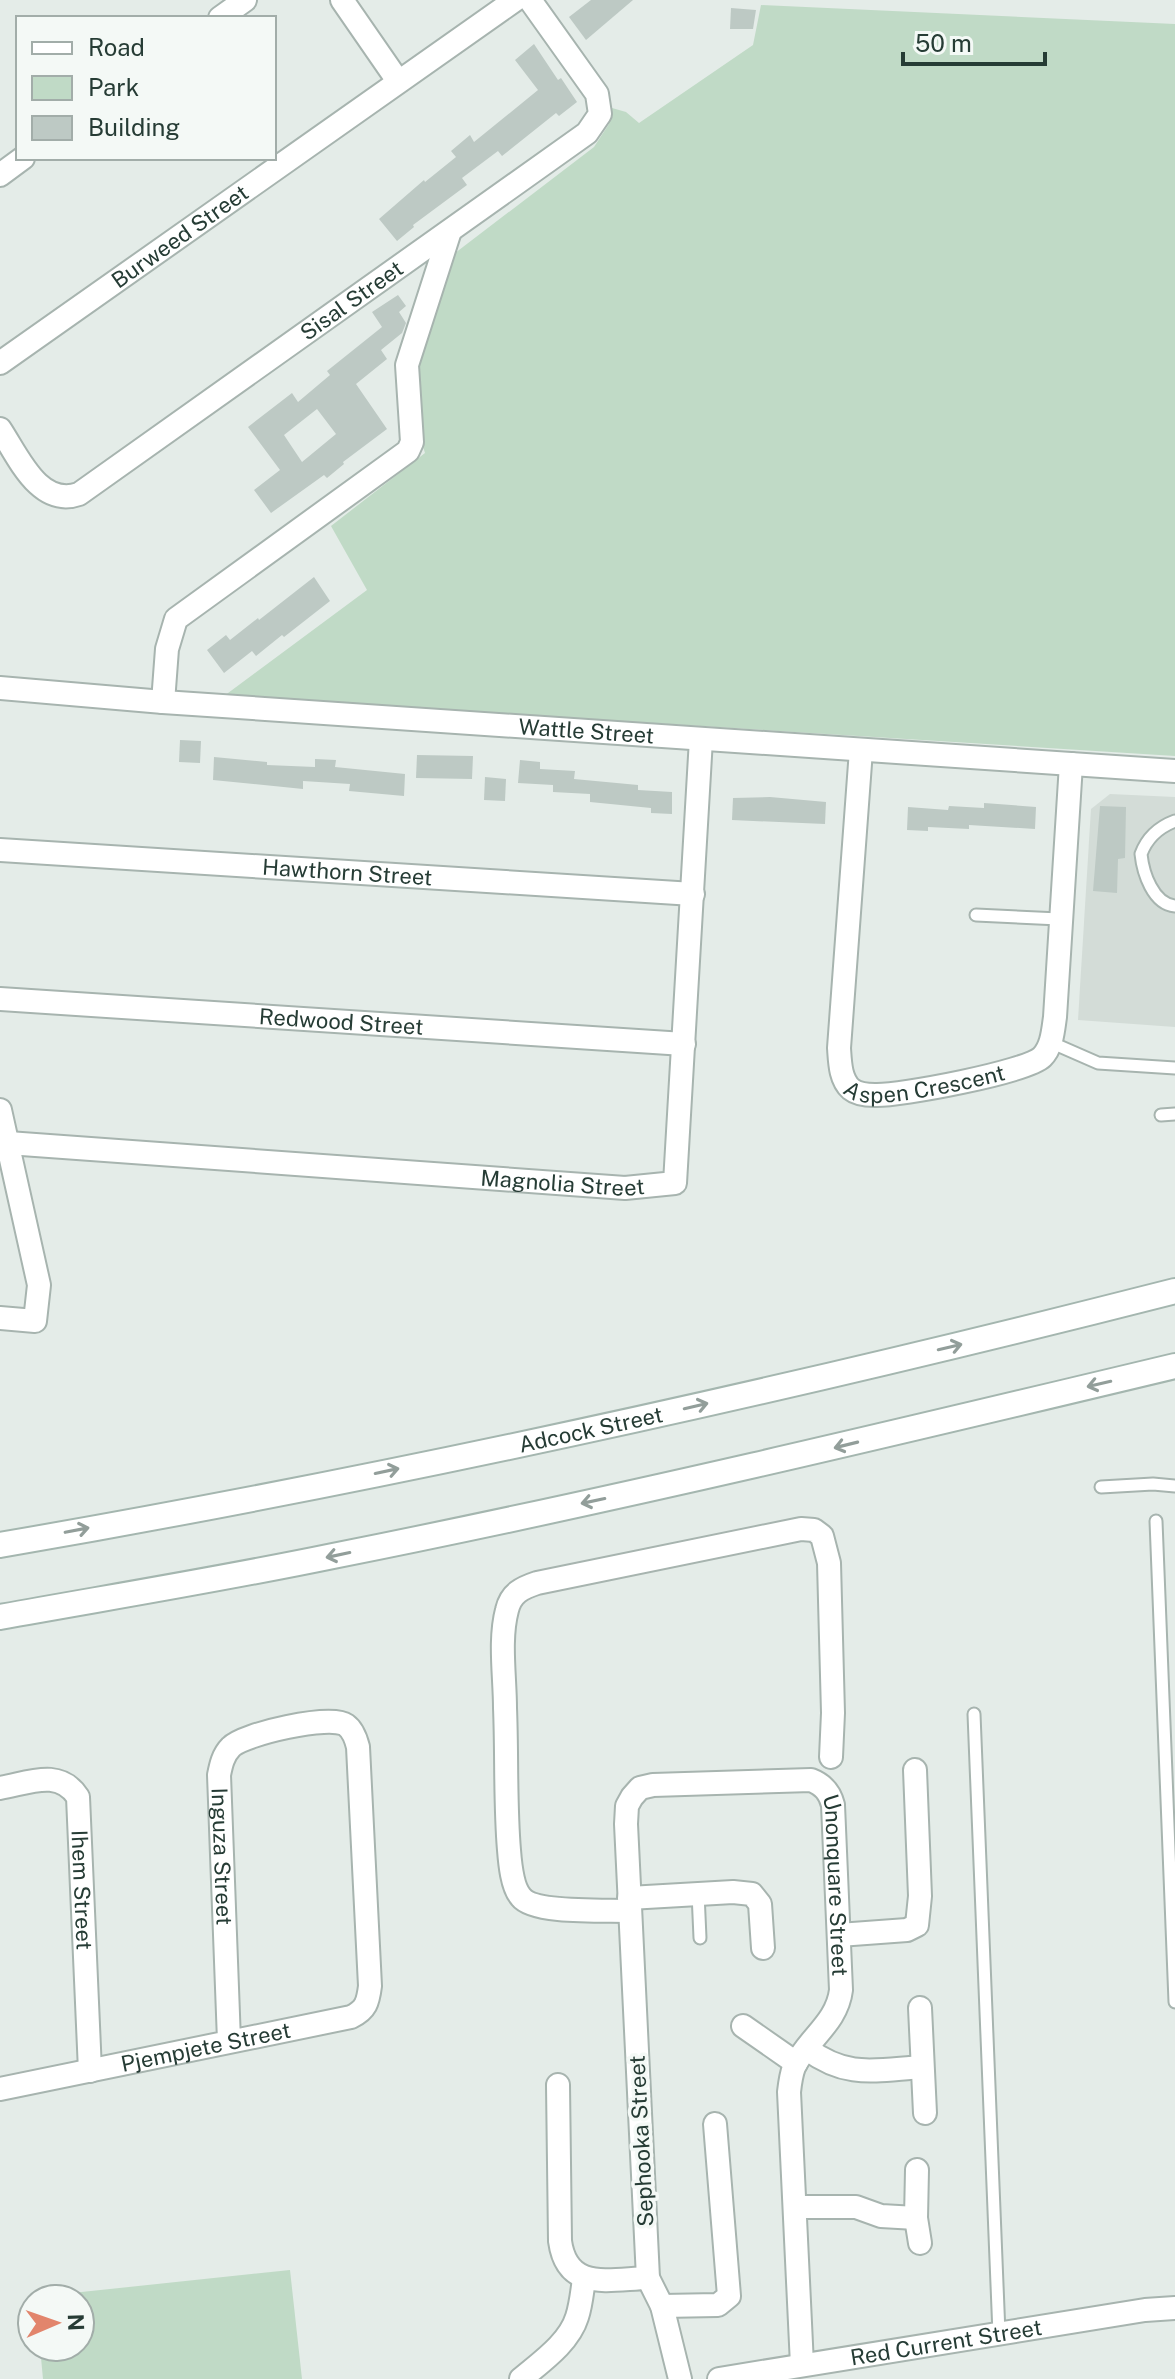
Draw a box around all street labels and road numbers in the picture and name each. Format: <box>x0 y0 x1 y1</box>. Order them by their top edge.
street label: Burweed Street <box>106 179 253 293</box>
street label: Sisal Street <box>295 255 408 346</box>
street label: Wattle Street <box>518 713 655 748</box>
street label: Hawthorn Street <box>261 854 433 890</box>
street label: Redwood Street <box>258 1003 424 1040</box>
street label: Aspen Crescent <box>839 1059 1008 1108</box>
street label: Magnolia Street <box>480 1165 646 1201</box>
street label: Adcock Street <box>516 1401 665 1458</box>
street label: Inguza Street <box>206 1787 238 1926</box>
street label: Unonquare Street <box>818 1791 853 1977</box>
street label: Ihem Street <box>66 1829 98 1951</box>
street label: Pjempjete Street <box>119 2017 293 2077</box>
street label: Sephooka Street <box>624 2055 658 2227</box>
street label: Red Current Street <box>848 2314 1044 2371</box>

